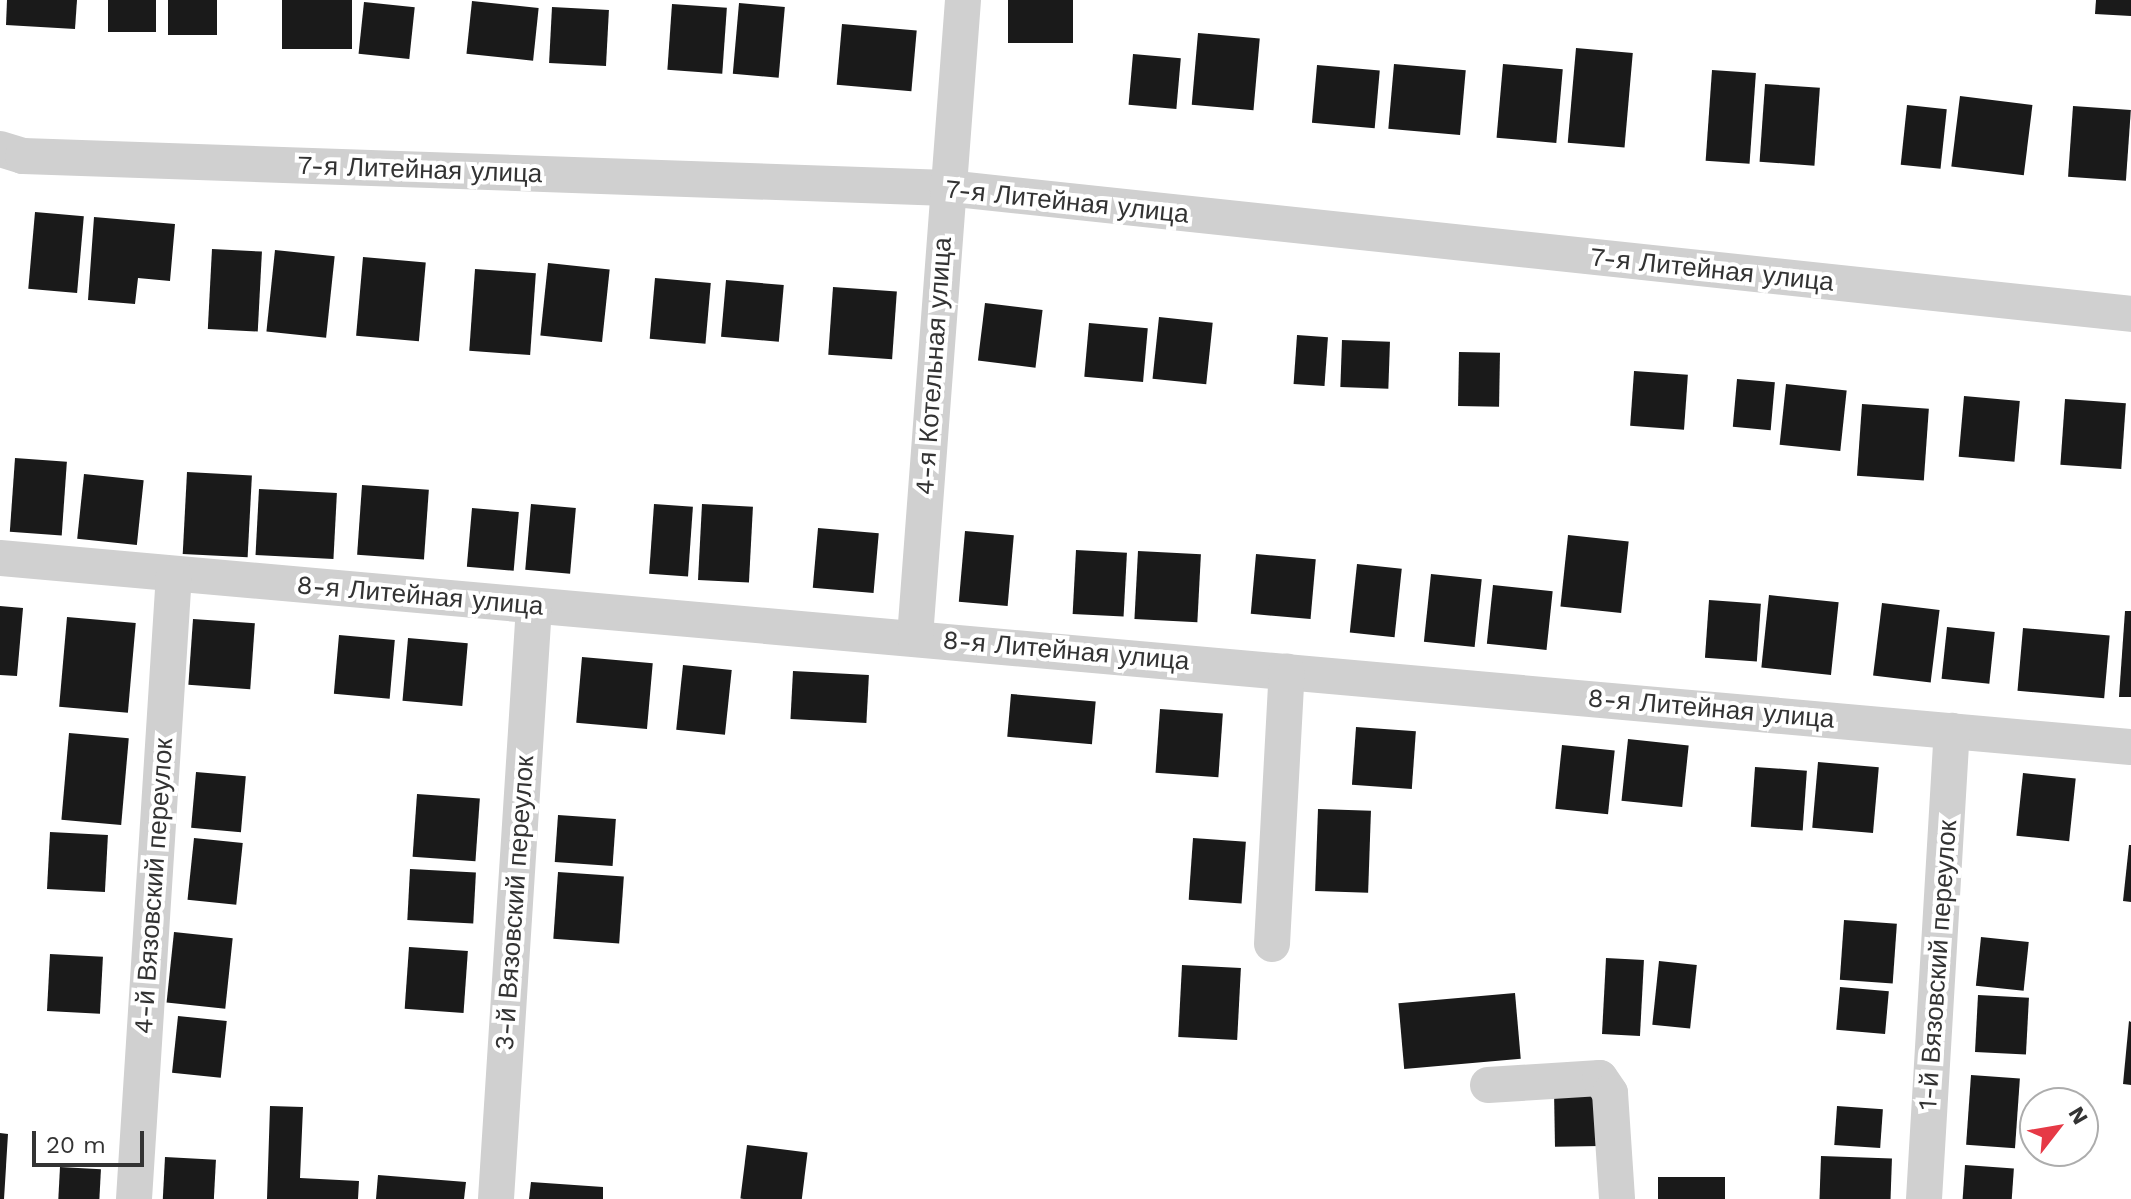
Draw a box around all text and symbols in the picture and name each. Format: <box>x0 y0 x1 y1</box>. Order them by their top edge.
street label: 7-я Литейная улица <box>297 150 543 190</box>
street label: 7-я Литейная улица <box>944 174 1190 230</box>
street label: 4-я Котельная улица <box>909 236 959 496</box>
street label: 7-я Литейная улица <box>1589 242 1835 298</box>
street label: 8-я Литейная улица <box>295 570 545 622</box>
street label: 8-я Литейная улица <box>941 625 1191 677</box>
street label: 8-я Литейная улица <box>1586 683 1836 735</box>
street label: 4-й Вязовский переулок <box>128 737 180 1035</box>
street label: 3-й Вязовский переулок <box>489 754 541 1052</box>
street label: 1-й Вязовский переулок <box>1912 819 1964 1111</box>
north arrow <box>2019 1087 2099 1167</box>
text: N <box>2063 1102 2093 1129</box>
scale bar <box>36 1115 148 1165</box>
text: 20 m <box>46 1131 106 1159</box>

